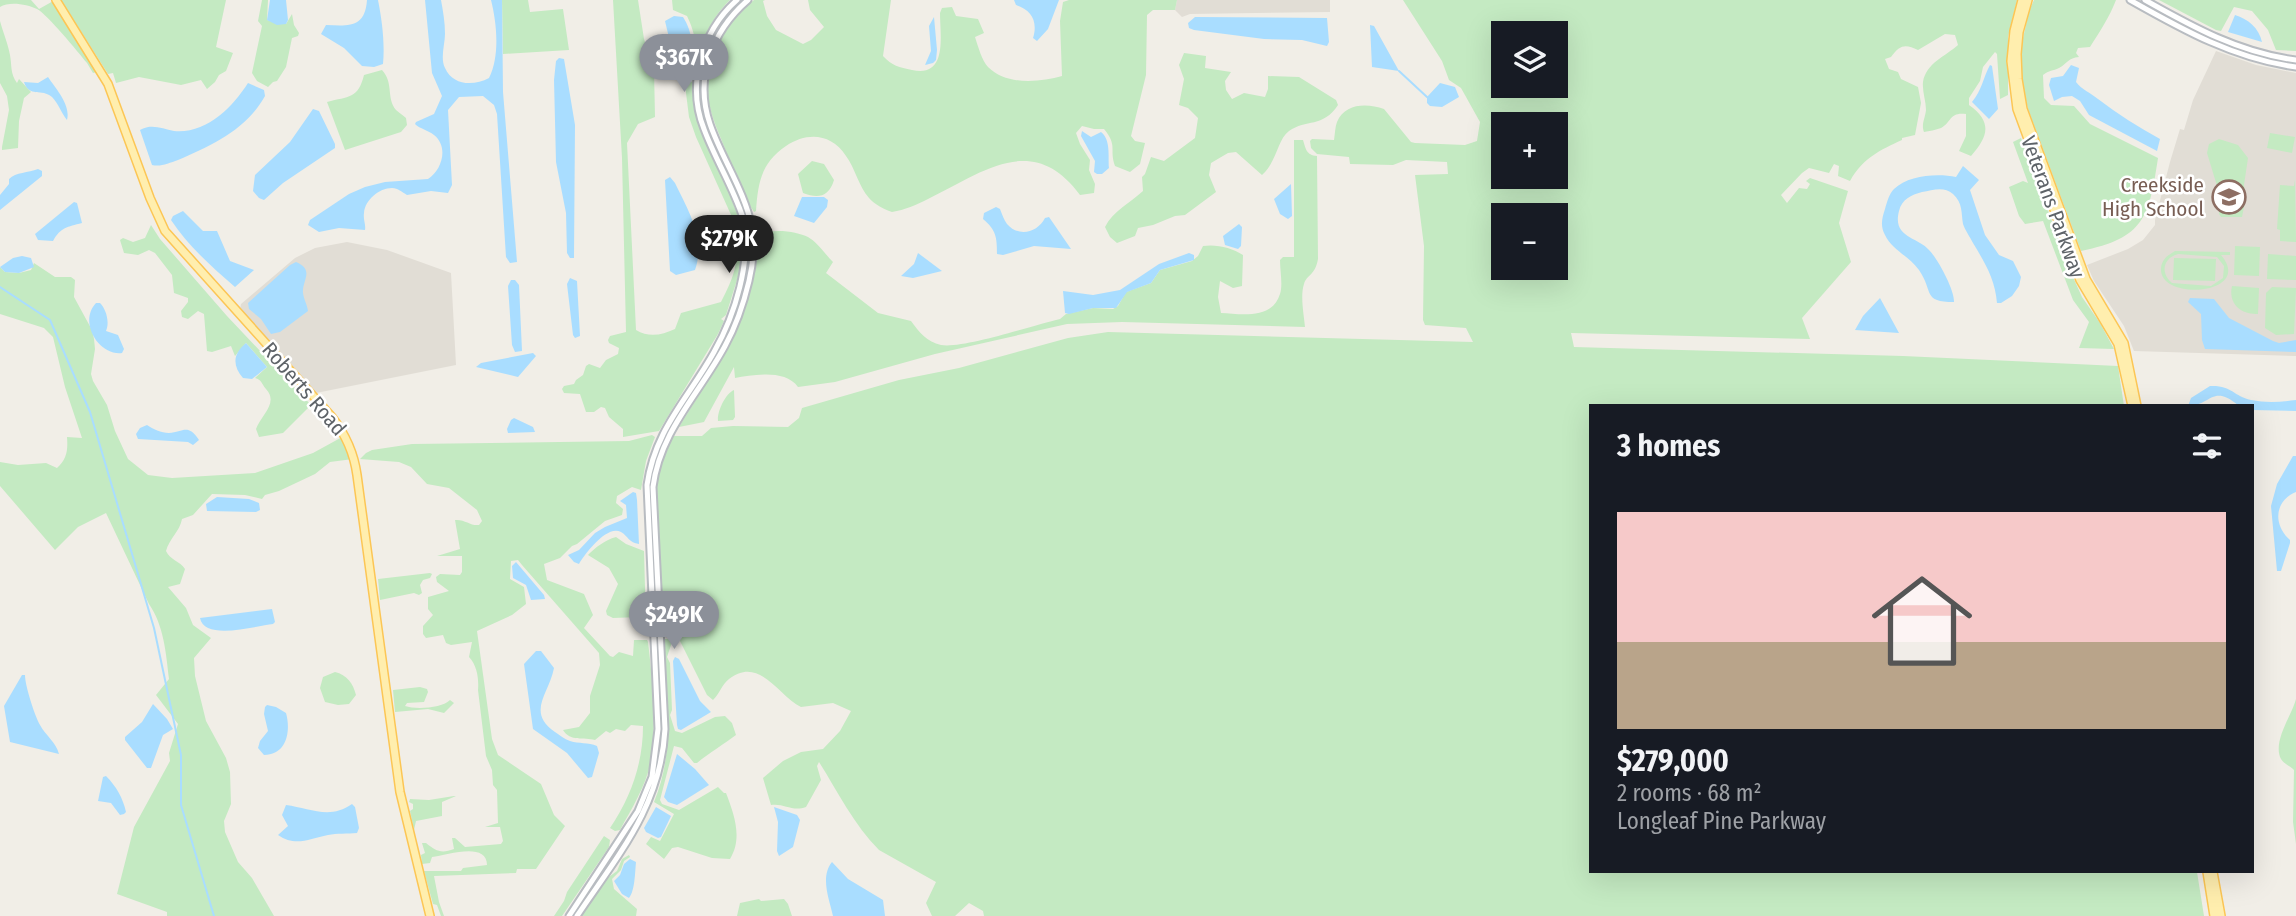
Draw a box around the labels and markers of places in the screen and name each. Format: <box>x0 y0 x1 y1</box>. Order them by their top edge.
pin: $367K <box>635 34 733 94</box>
place label: Creekside High School <box>2102 172 2204 222</box>
school or university icon: Creekside High School <box>2210 178 2248 216</box>
pin: $279K <box>680 216 778 275</box>
pin: $249K <box>625 592 723 651</box>

